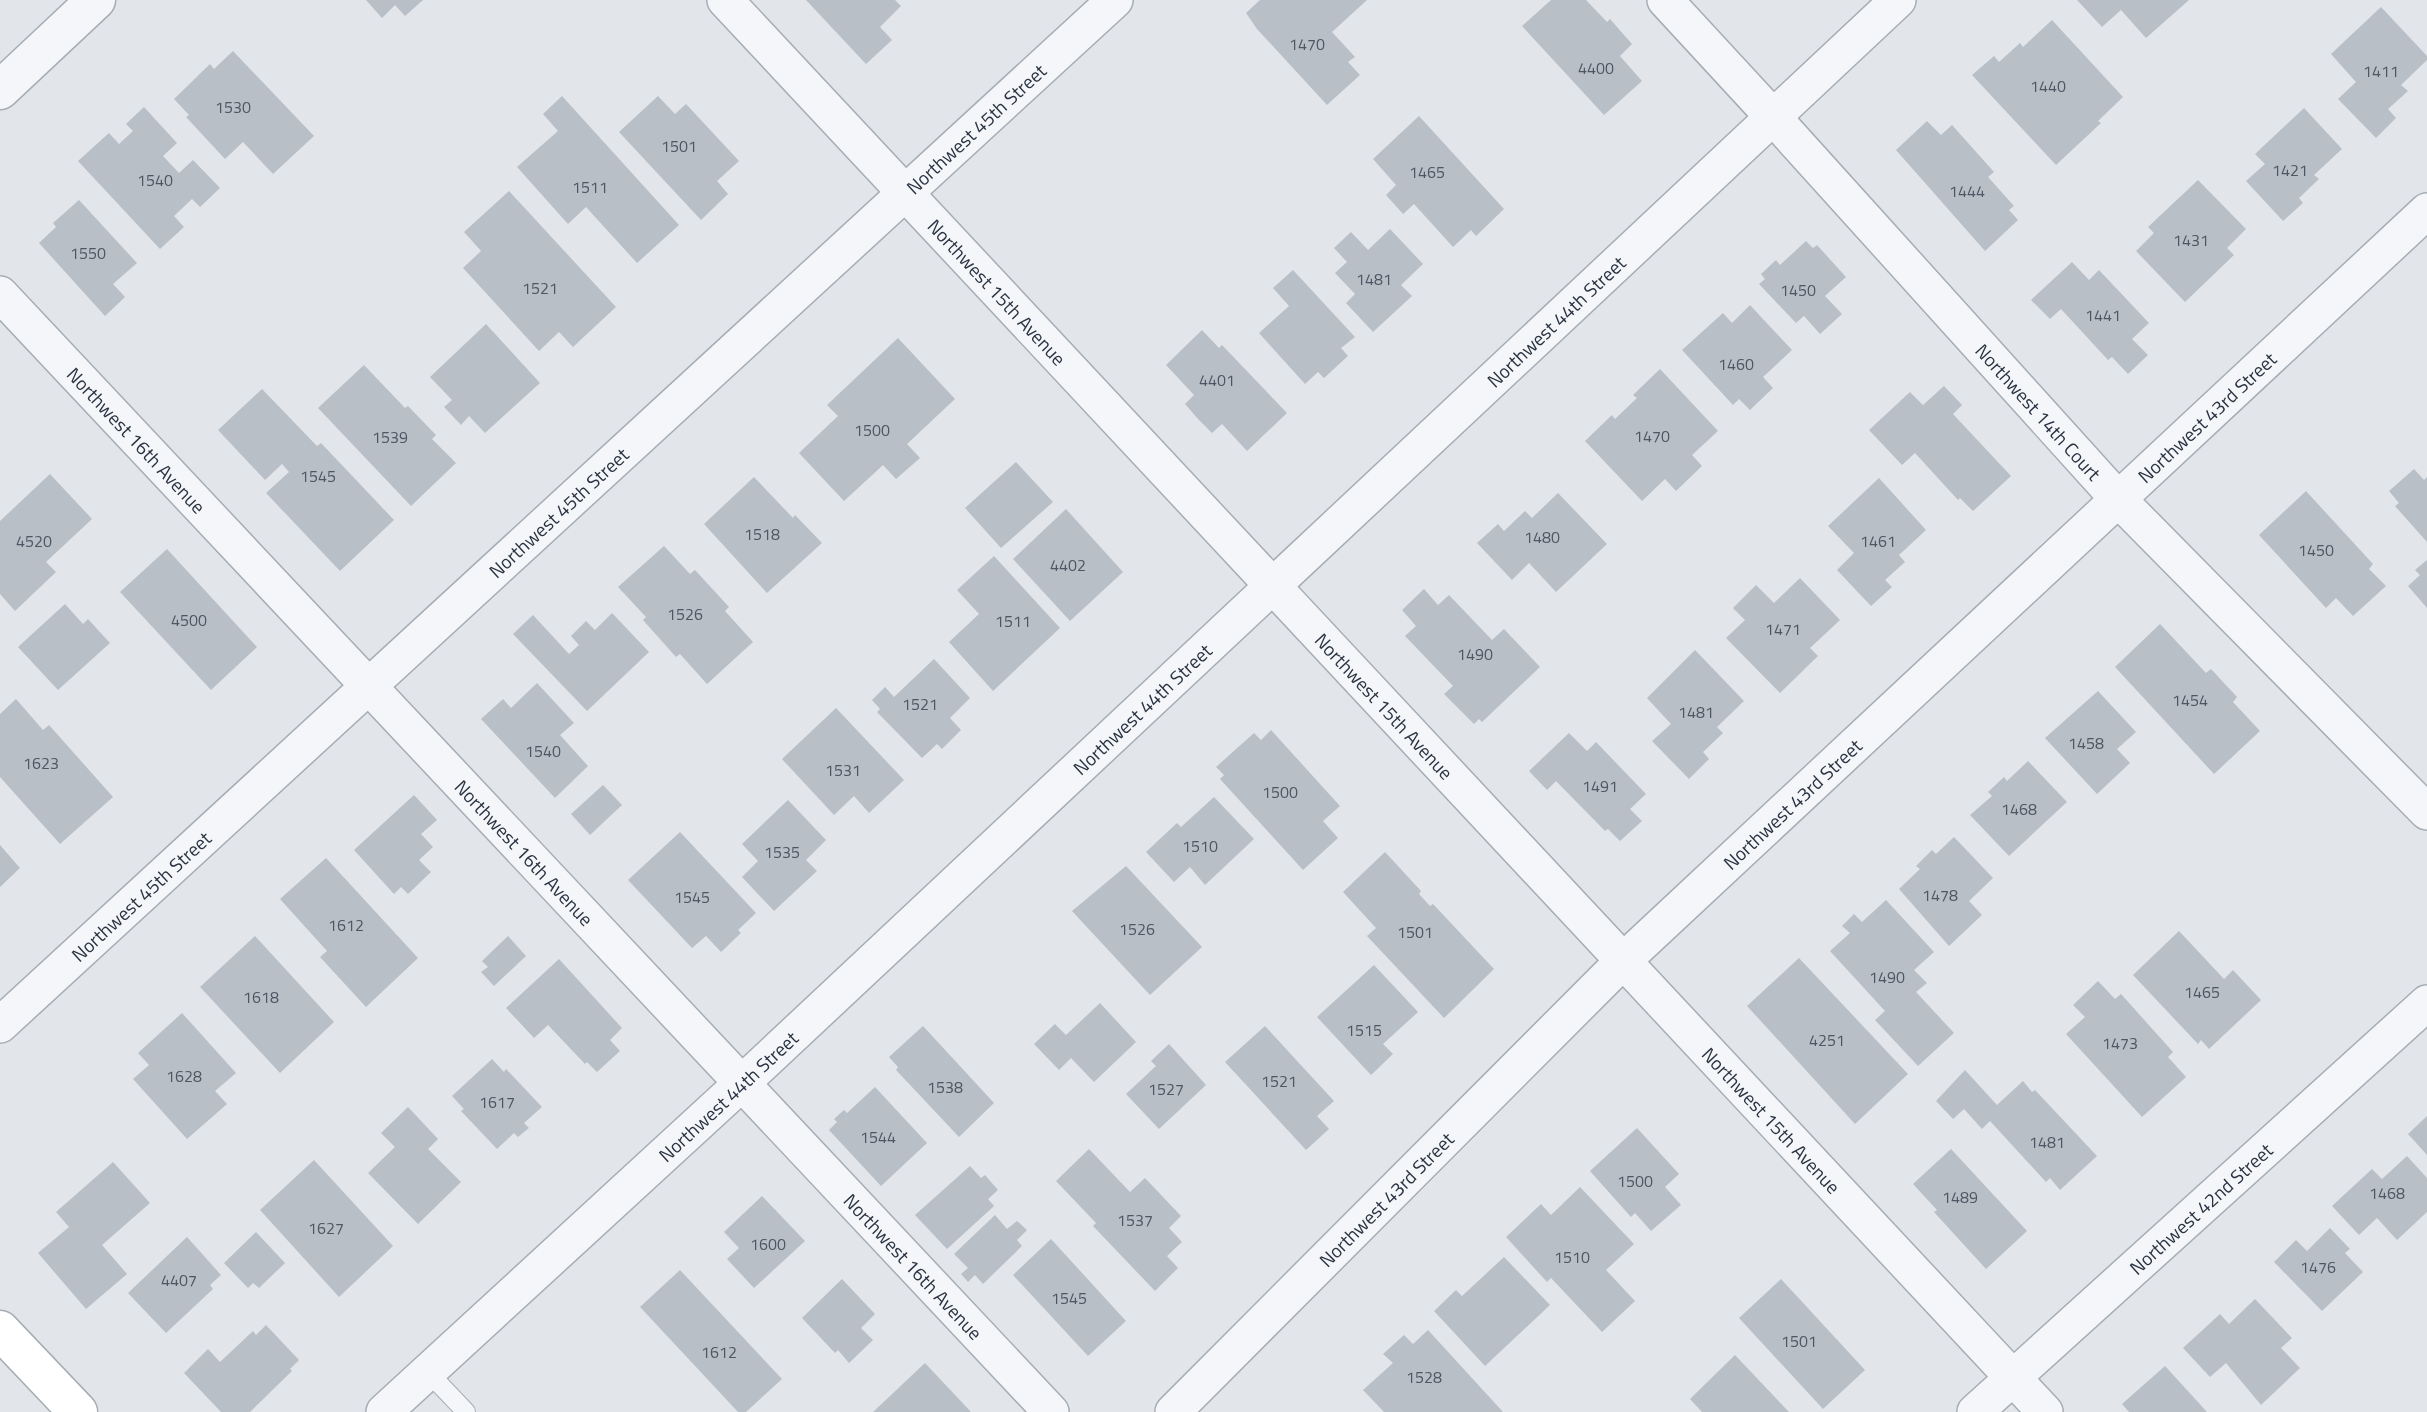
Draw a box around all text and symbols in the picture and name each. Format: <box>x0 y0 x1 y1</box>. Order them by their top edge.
house number: 1470 <box>1289 32 1325 56</box>
street label: Northwest 45th Street <box>899 56 1052 200</box>
house number: 4400 <box>1578 56 1614 80</box>
house number: 1411 <box>2363 59 2399 83</box>
house number: 1440 <box>2030 74 2066 98</box>
house number: 1530 <box>215 95 251 119</box>
house number: 1501 <box>661 134 697 158</box>
house number: 1421 <box>2272 158 2308 182</box>
house number: 1465 <box>1409 160 1445 184</box>
house number: 1540 <box>137 168 173 192</box>
house number: 1511 <box>572 175 608 199</box>
house number: 1444 <box>1949 179 1985 203</box>
street label: Northwest 15th Avenue <box>921 212 1074 371</box>
house number: 1431 <box>2173 228 2209 252</box>
house number: 1550 <box>70 241 106 265</box>
street label: Northwest 44th Street <box>1480 248 1632 393</box>
house number: 1481 <box>1356 267 1392 291</box>
house number: 1521 <box>522 276 558 300</box>
house number: 1450 <box>1780 278 1816 302</box>
house number: 1441 <box>2085 303 2121 327</box>
street label: Northwest 14th Court <box>1969 337 2109 487</box>
street label: Northwest 43rd Street <box>2130 344 2283 489</box>
house number: 1460 <box>1718 352 1754 376</box>
street label: Northwest 16th Avenue <box>61 360 213 519</box>
house number: 4401 <box>1199 368 1235 392</box>
house number: 1500 <box>854 418 890 442</box>
house number: 1470 <box>1634 424 1670 448</box>
house number: 1539 <box>372 425 408 449</box>
street label: Northwest 45th Street <box>482 440 635 584</box>
house number: 1545 <box>300 464 336 488</box>
house number: 1518 <box>744 522 780 546</box>
house number: 1480 <box>1524 525 1560 549</box>
house number: 4520 <box>16 529 52 553</box>
house number: 1461 <box>1860 529 1896 553</box>
house number: 1450 <box>2298 538 2334 562</box>
house number: 4402 <box>1050 553 1086 577</box>
house number: 1526 <box>667 602 703 626</box>
house number: 4500 <box>171 608 207 632</box>
house number: 1511 <box>995 609 1031 633</box>
house number: 1471 <box>1765 617 1801 641</box>
street label: Northwest 15th Avenue <box>1309 626 1461 786</box>
street label: Northwest 44th Street <box>1066 636 1218 781</box>
house number: 1490 <box>1457 642 1493 666</box>
house number: 1454 <box>2172 688 2208 712</box>
house number: 1521 <box>902 692 938 716</box>
house number: 1481 <box>1678 700 1714 724</box>
street label: Northwest 43rd Street <box>1716 731 1868 876</box>
house number: 1458 <box>2068 731 2104 755</box>
house number: 1540 <box>525 739 561 763</box>
house number: 1623 <box>23 751 59 775</box>
house number: 1531 <box>825 758 861 782</box>
street label: Northwest 16th Avenue <box>448 772 601 932</box>
house number: 1491 <box>1582 774 1618 798</box>
house number: 1500 <box>1262 780 1298 804</box>
house number: 1468 <box>2001 797 2037 821</box>
street label: Northwest 45th Street <box>64 824 217 968</box>
house number: 1510 <box>1182 834 1218 858</box>
house number: 1535 <box>764 840 800 864</box>
house number: 1478 <box>1922 883 1958 907</box>
house number: 1545 <box>674 885 710 909</box>
house number: 1612 <box>328 913 364 937</box>
house number: 1526 <box>1119 917 1155 941</box>
house number: 1501 <box>1397 920 1433 944</box>
house number: 1490 <box>1869 965 1905 989</box>
house number: 1465 <box>2184 980 2220 1004</box>
house number: 1618 <box>243 985 279 1009</box>
house number: 1515 <box>1346 1018 1382 1042</box>
street label: Northwest 44th Street <box>651 1023 804 1168</box>
house number: 4251 <box>1809 1028 1845 1052</box>
house number: 1473 <box>2102 1031 2138 1055</box>
street label: Northwest 15th Avenue <box>1696 1040 1848 1200</box>
house number: 1628 <box>166 1064 202 1088</box>
house number: 1521 <box>1261 1069 1297 1093</box>
house number: 1538 <box>927 1075 963 1099</box>
house number: 1527 <box>1148 1077 1184 1101</box>
house number: 1617 <box>479 1090 515 1114</box>
street label: Northwest 43rd Street <box>1312 1124 1460 1273</box>
house number: 1544 <box>860 1125 896 1149</box>
house number: 1481 <box>2029 1130 2065 1154</box>
street label: Northwest 42nd Street <box>2122 1135 2279 1281</box>
house number: 1500 <box>1617 1169 1653 1193</box>
house number: 1468 <box>2369 1181 2405 1205</box>
house number: 1489 <box>1942 1185 1978 1209</box>
street label: Northwest 16th Avenue <box>838 1186 990 1346</box>
house number: 1537 <box>1117 1208 1153 1232</box>
house number: 1627 <box>308 1216 344 1240</box>
house number: 1600 <box>750 1232 786 1256</box>
house number: 1510 <box>1554 1245 1590 1269</box>
house number: 1476 <box>2300 1255 2336 1279</box>
house number: 4407 <box>161 1268 197 1292</box>
house number: 1545 <box>1051 1286 1087 1310</box>
house number: 1501 <box>1781 1329 1817 1353</box>
house number: 1612 <box>701 1340 737 1364</box>
house number: 1528 <box>1406 1365 1442 1389</box>

